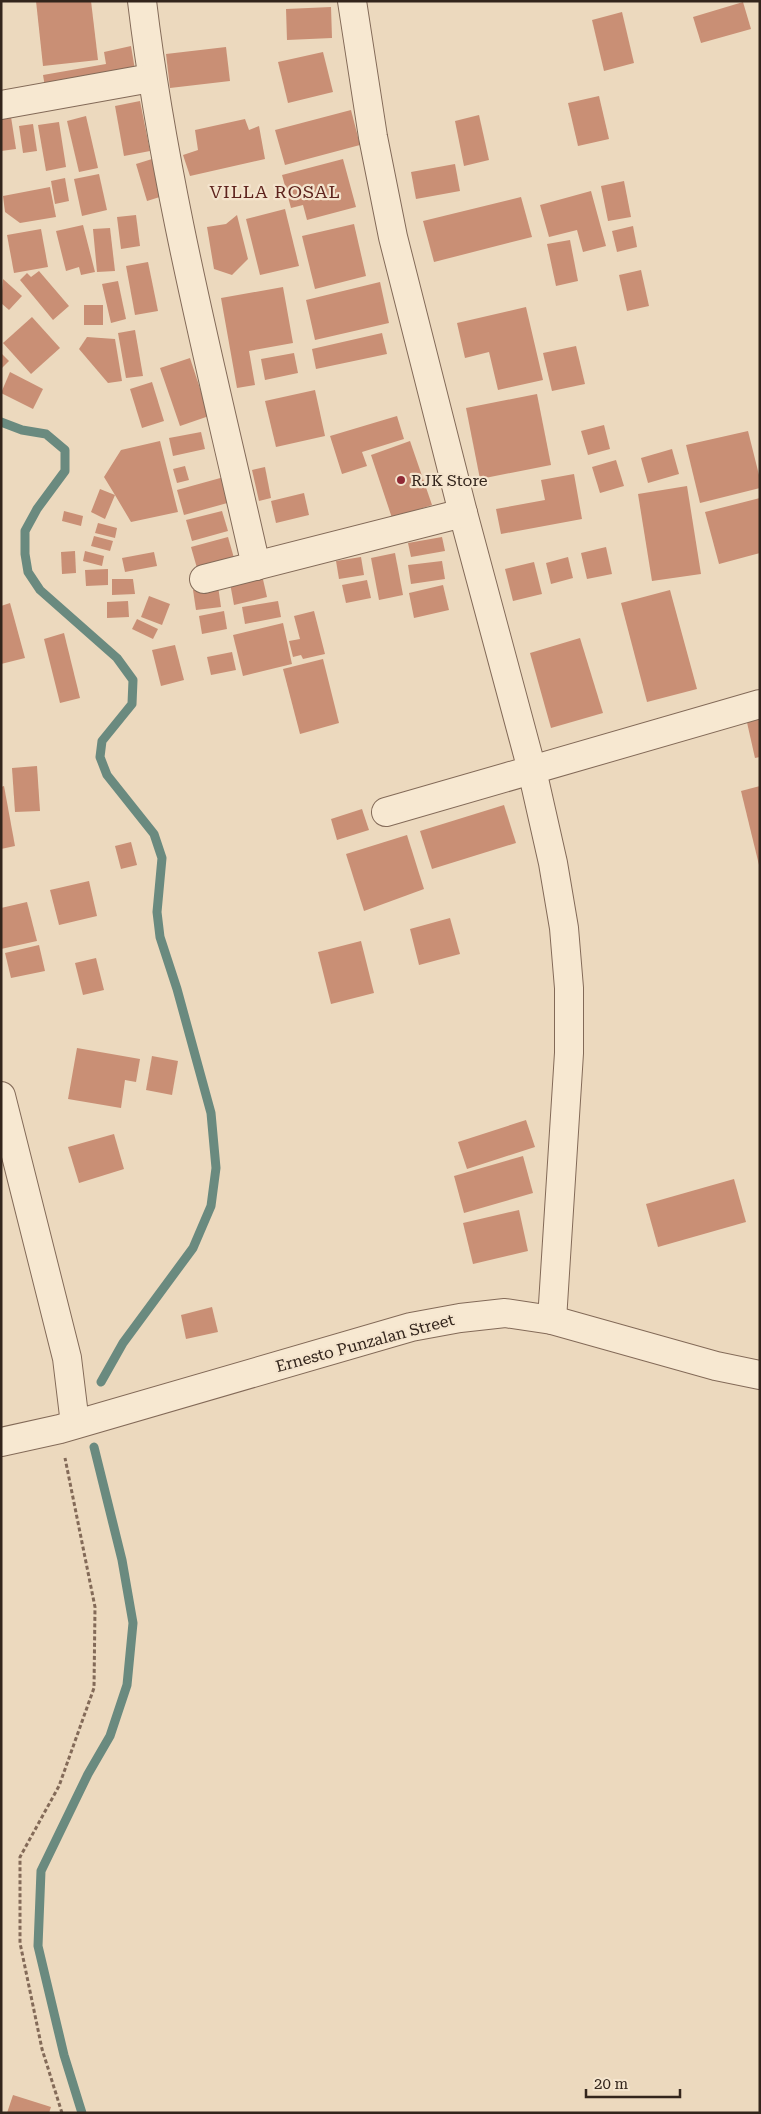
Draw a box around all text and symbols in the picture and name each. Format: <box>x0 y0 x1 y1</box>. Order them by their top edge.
district label: VILLA ROSAL <box>209 181 341 202</box>
place label: RJK Store <box>411 471 488 490</box>
marker: RJK Store <box>395 474 407 486</box>
street label: Ernesto Punzalan Street <box>274 1310 456 1376</box>
scale bar <box>586 2066 680 2098</box>
text: 20 m <box>594 2075 629 2093</box>

